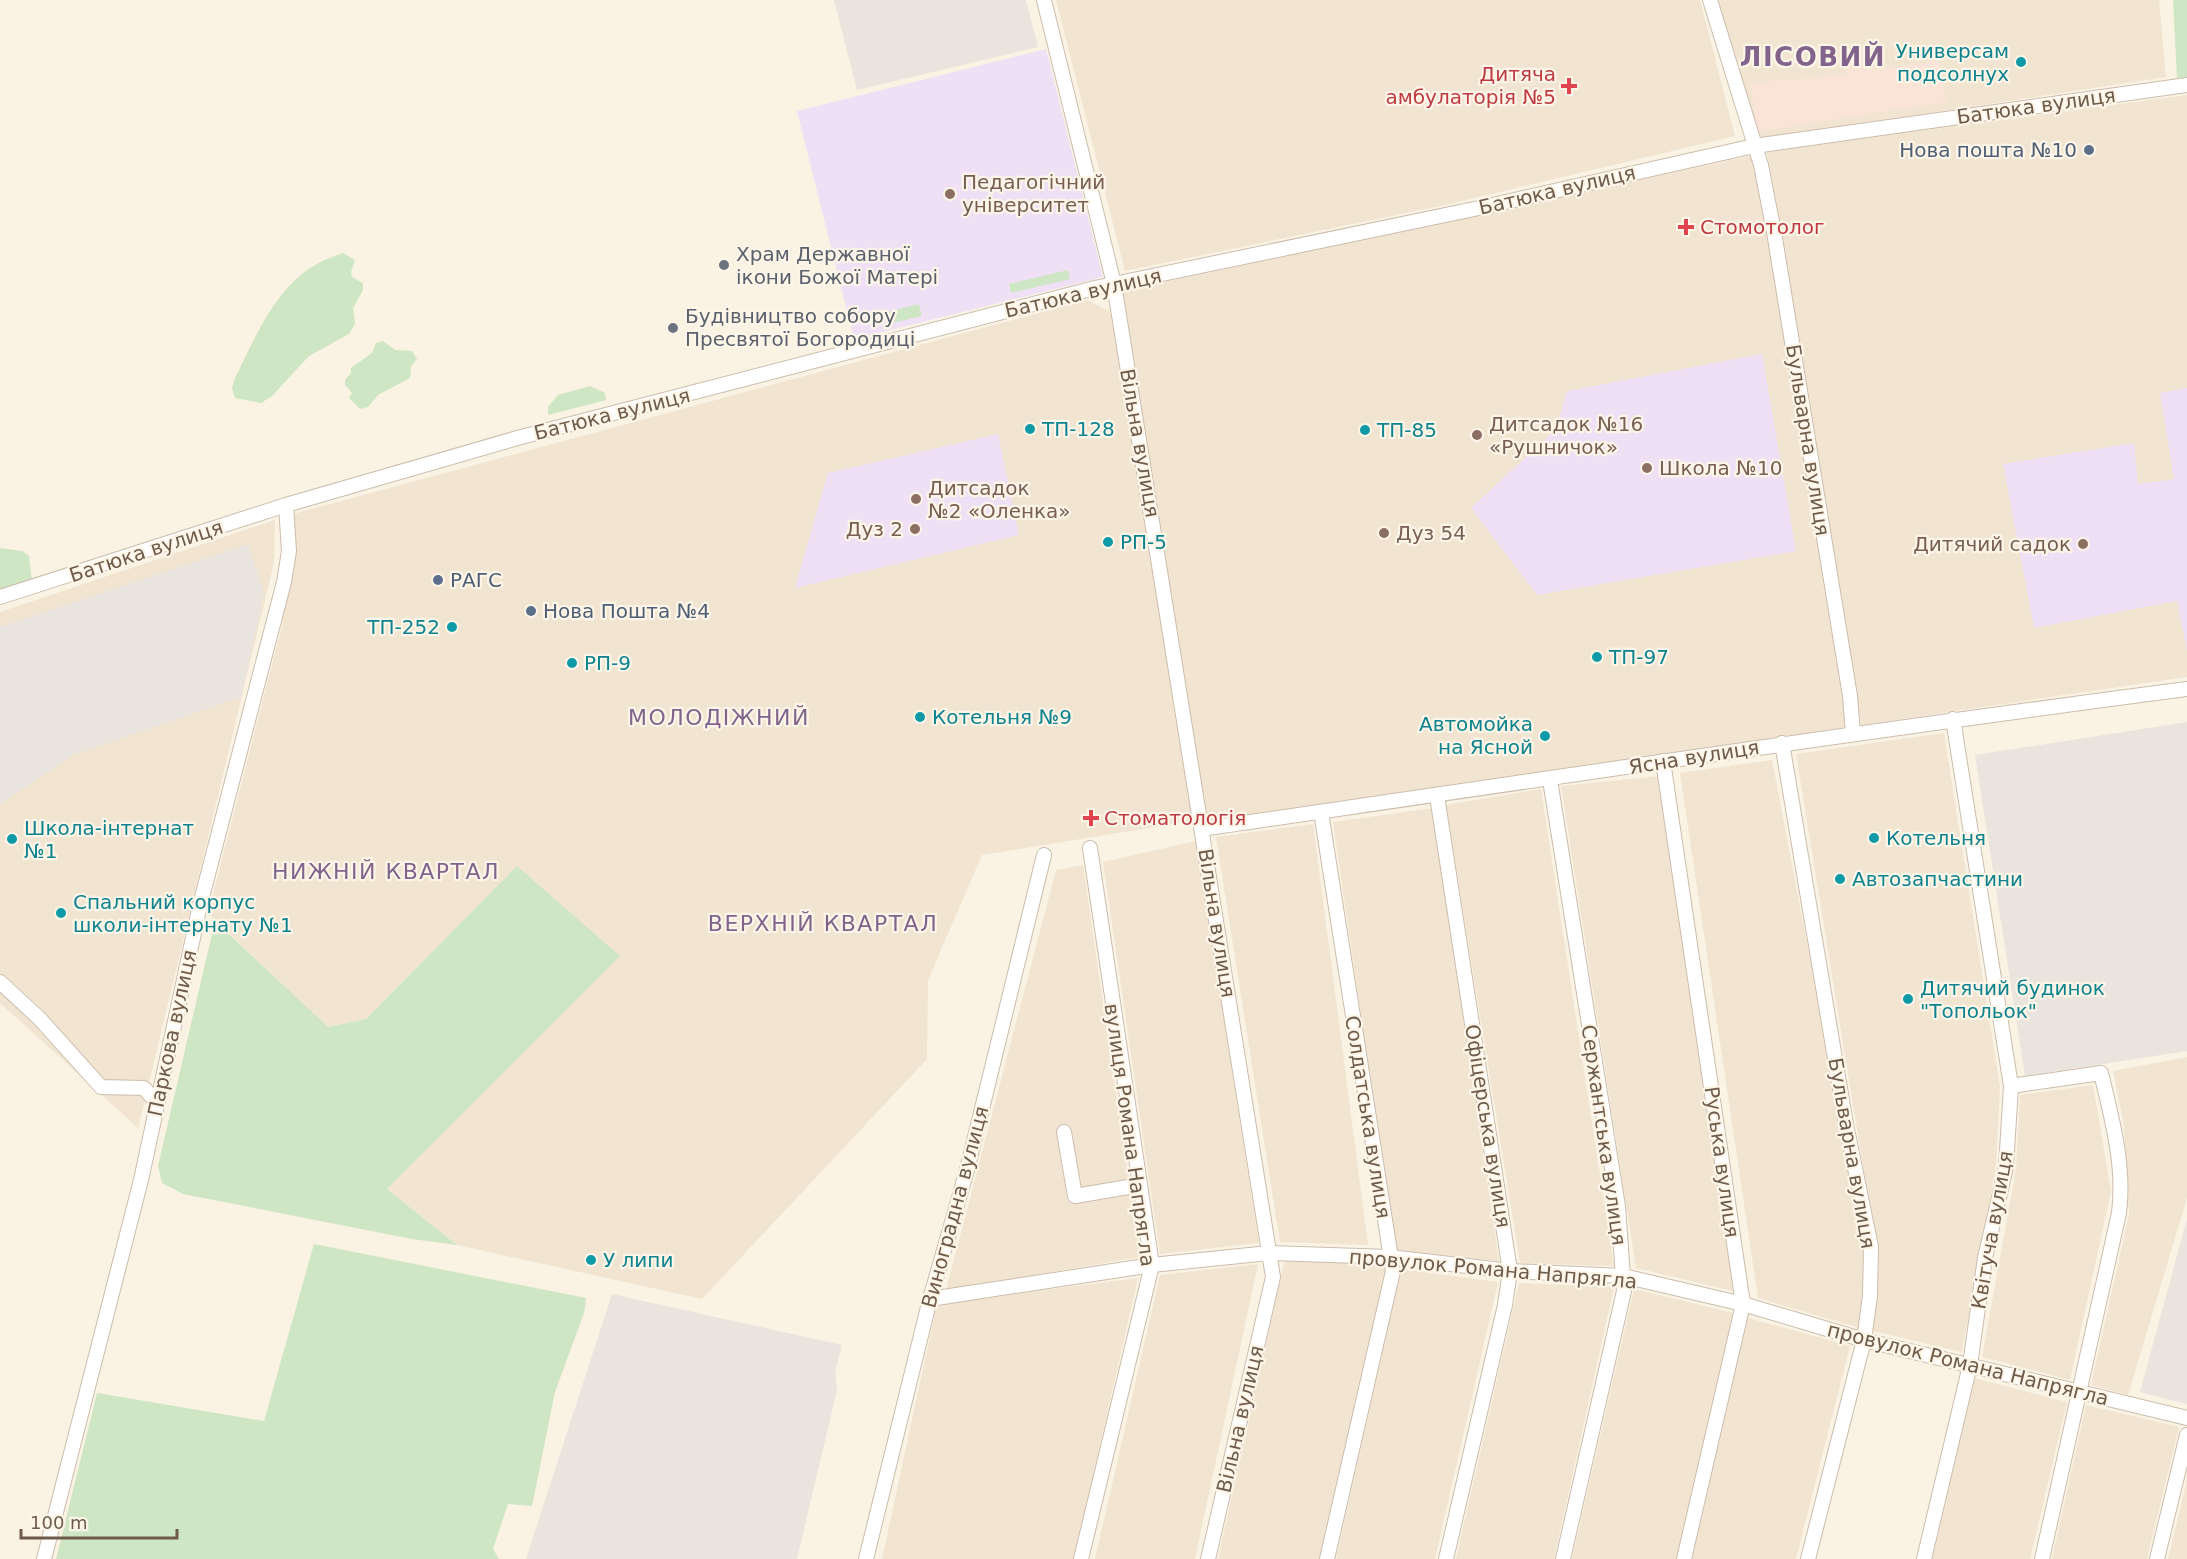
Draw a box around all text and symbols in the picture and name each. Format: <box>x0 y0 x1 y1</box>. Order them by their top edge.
place label: Универсам подсолнух <box>1896 39 2009 86</box>
district label: ЛІСОВИЙ <box>1740 41 1886 72</box>
marker: Универсам подсолнух <box>2014 55 2028 69</box>
place label: Дитяча амбулаторія №5 <box>1385 62 1556 109</box>
marker: Дитяча амбулаторія №5 <box>1560 77 1578 95</box>
street label: Батюка вулиця <box>1955 83 2117 129</box>
place label: Нова пошта №10 <box>1899 138 2077 162</box>
marker: Нова пошта №10 <box>2082 143 2096 157</box>
street label: Батюка вулиця <box>1476 160 1638 220</box>
place label: Педагогічний університет <box>962 170 1105 217</box>
marker: Педагогічний університет <box>943 187 957 201</box>
place label: Стомотолог <box>1700 215 1825 239</box>
marker: Стомотолог <box>1677 218 1695 236</box>
place label: Храм Державної ікони Божої Матері <box>736 242 938 289</box>
marker: Храм Державної ікони Божої Матері <box>717 258 731 272</box>
street label: Батюка вулиця <box>1002 263 1164 323</box>
place label: Будівництво собору Пресвятої Богородиці <box>685 304 915 351</box>
marker: Будівництво собору Пресвятої Богородиці <box>666 321 680 335</box>
street label: Бульварна вулиця <box>1781 343 1835 537</box>
street label: Вільна вулиця <box>1115 367 1165 519</box>
street label: Батюка вулиця <box>531 383 693 445</box>
place label: Дитсадок №16 «Рушничок» <box>1489 412 1643 459</box>
place label: ТП-128 <box>1041 417 1115 441</box>
place label: ТП-85 <box>1376 418 1437 442</box>
marker: ТП-128 <box>1023 422 1037 436</box>
marker: ТП-85 <box>1358 423 1372 437</box>
marker: Дитсадок №16 «Рушничок» <box>1470 428 1484 442</box>
place label: Школа №10 <box>1659 456 1782 480</box>
marker: Школа №10 <box>1640 461 1654 475</box>
place label: Дитсадок №2 «Оленка» <box>928 476 1071 523</box>
marker: Дитсадок №2 «Оленка» <box>909 492 923 506</box>
street label: Батюка вулиця <box>66 515 226 587</box>
place label: Дуз 2 <box>846 517 903 541</box>
place label: Дуз 54 <box>1396 521 1466 545</box>
marker: Дуз 2 <box>908 522 922 536</box>
marker: Дуз 54 <box>1377 526 1391 540</box>
place label: РП-5 <box>1120 530 1167 554</box>
place label: Дитячий садок <box>1913 532 2071 556</box>
marker: РП-5 <box>1101 535 1115 549</box>
marker: Дитячий садок <box>2076 537 2090 551</box>
place label: РАГС <box>450 568 502 592</box>
marker: РАГС <box>431 573 445 587</box>
place label: Нова Пошта №4 <box>543 599 710 623</box>
marker: Нова Пошта №4 <box>524 604 538 618</box>
place label: ТП-252 <box>366 615 440 639</box>
marker: ТП-252 <box>445 620 459 634</box>
place label: ТП-97 <box>1608 645 1669 669</box>
marker: ТП-97 <box>1590 650 1604 664</box>
place label: РП-9 <box>584 651 631 675</box>
marker: РП-9 <box>565 656 579 670</box>
district label: МОЛОДІЖНИЙ <box>628 705 810 730</box>
place label: Котельня №9 <box>932 705 1072 729</box>
marker: Котельня №9 <box>913 710 927 724</box>
place label: Автомойка на Ясной <box>1419 712 1533 759</box>
marker: Автомойка на Ясной <box>1538 729 1552 743</box>
street label: Ясна вулиця <box>1627 735 1761 779</box>
place label: Стоматологія <box>1104 806 1246 830</box>
marker: Стоматологія <box>1082 809 1100 827</box>
place label: Школа-інтернат №1 <box>24 816 195 863</box>
place label: Котельня <box>1886 826 1986 850</box>
marker: Котельня <box>1867 831 1881 845</box>
marker: Школа-інтернат №1 <box>5 832 19 846</box>
street label: Вільна вулиця <box>1193 847 1241 999</box>
district label: НИЖНІЙ КВАРТАЛ <box>272 859 500 884</box>
place label: Автозапчастини <box>1852 867 2023 891</box>
marker: Автозапчастини <box>1833 872 1847 886</box>
place label: Спальний корпус школи-інтернату №1 <box>73 890 293 937</box>
marker: Спальний корпус школи-інтернату №1 <box>54 906 68 920</box>
district label: ВЕРХНІЙ КВАРТАЛ <box>708 911 938 936</box>
street label: Паркова вулиця <box>143 947 201 1119</box>
place label: Дитячий будинок "Топольок" <box>1920 976 2105 1023</box>
marker: Дитячий будинок "Топольок" <box>1901 992 1915 1006</box>
street label: вулиця Романа Напрягла <box>1100 1002 1160 1268</box>
street label: Солдатська вулиця <box>1340 1014 1396 1220</box>
street label: Офіцерська вулиця <box>1460 1023 1516 1229</box>
street label: Сержантська вулиця <box>1577 1023 1631 1247</box>
street label: Бульварна вулиця <box>1823 1056 1881 1250</box>
street label: Руська вулиця <box>1700 1085 1744 1239</box>
street label: Виноградна вулиця <box>916 1103 994 1311</box>
street label: Квітуча вулиця <box>1966 1149 2018 1311</box>
street label: провулок Романа Напрягла <box>1348 1244 1638 1294</box>
place label: У липи <box>603 1248 673 1272</box>
marker: У липи <box>584 1253 598 1267</box>
street label: провулок Романа Напрягла <box>1825 1317 2111 1411</box>
street label: Вільна вулиця <box>1211 1343 1269 1495</box>
scale bar <box>21 1502 177 1540</box>
text: 100 m <box>30 1512 88 1533</box>

